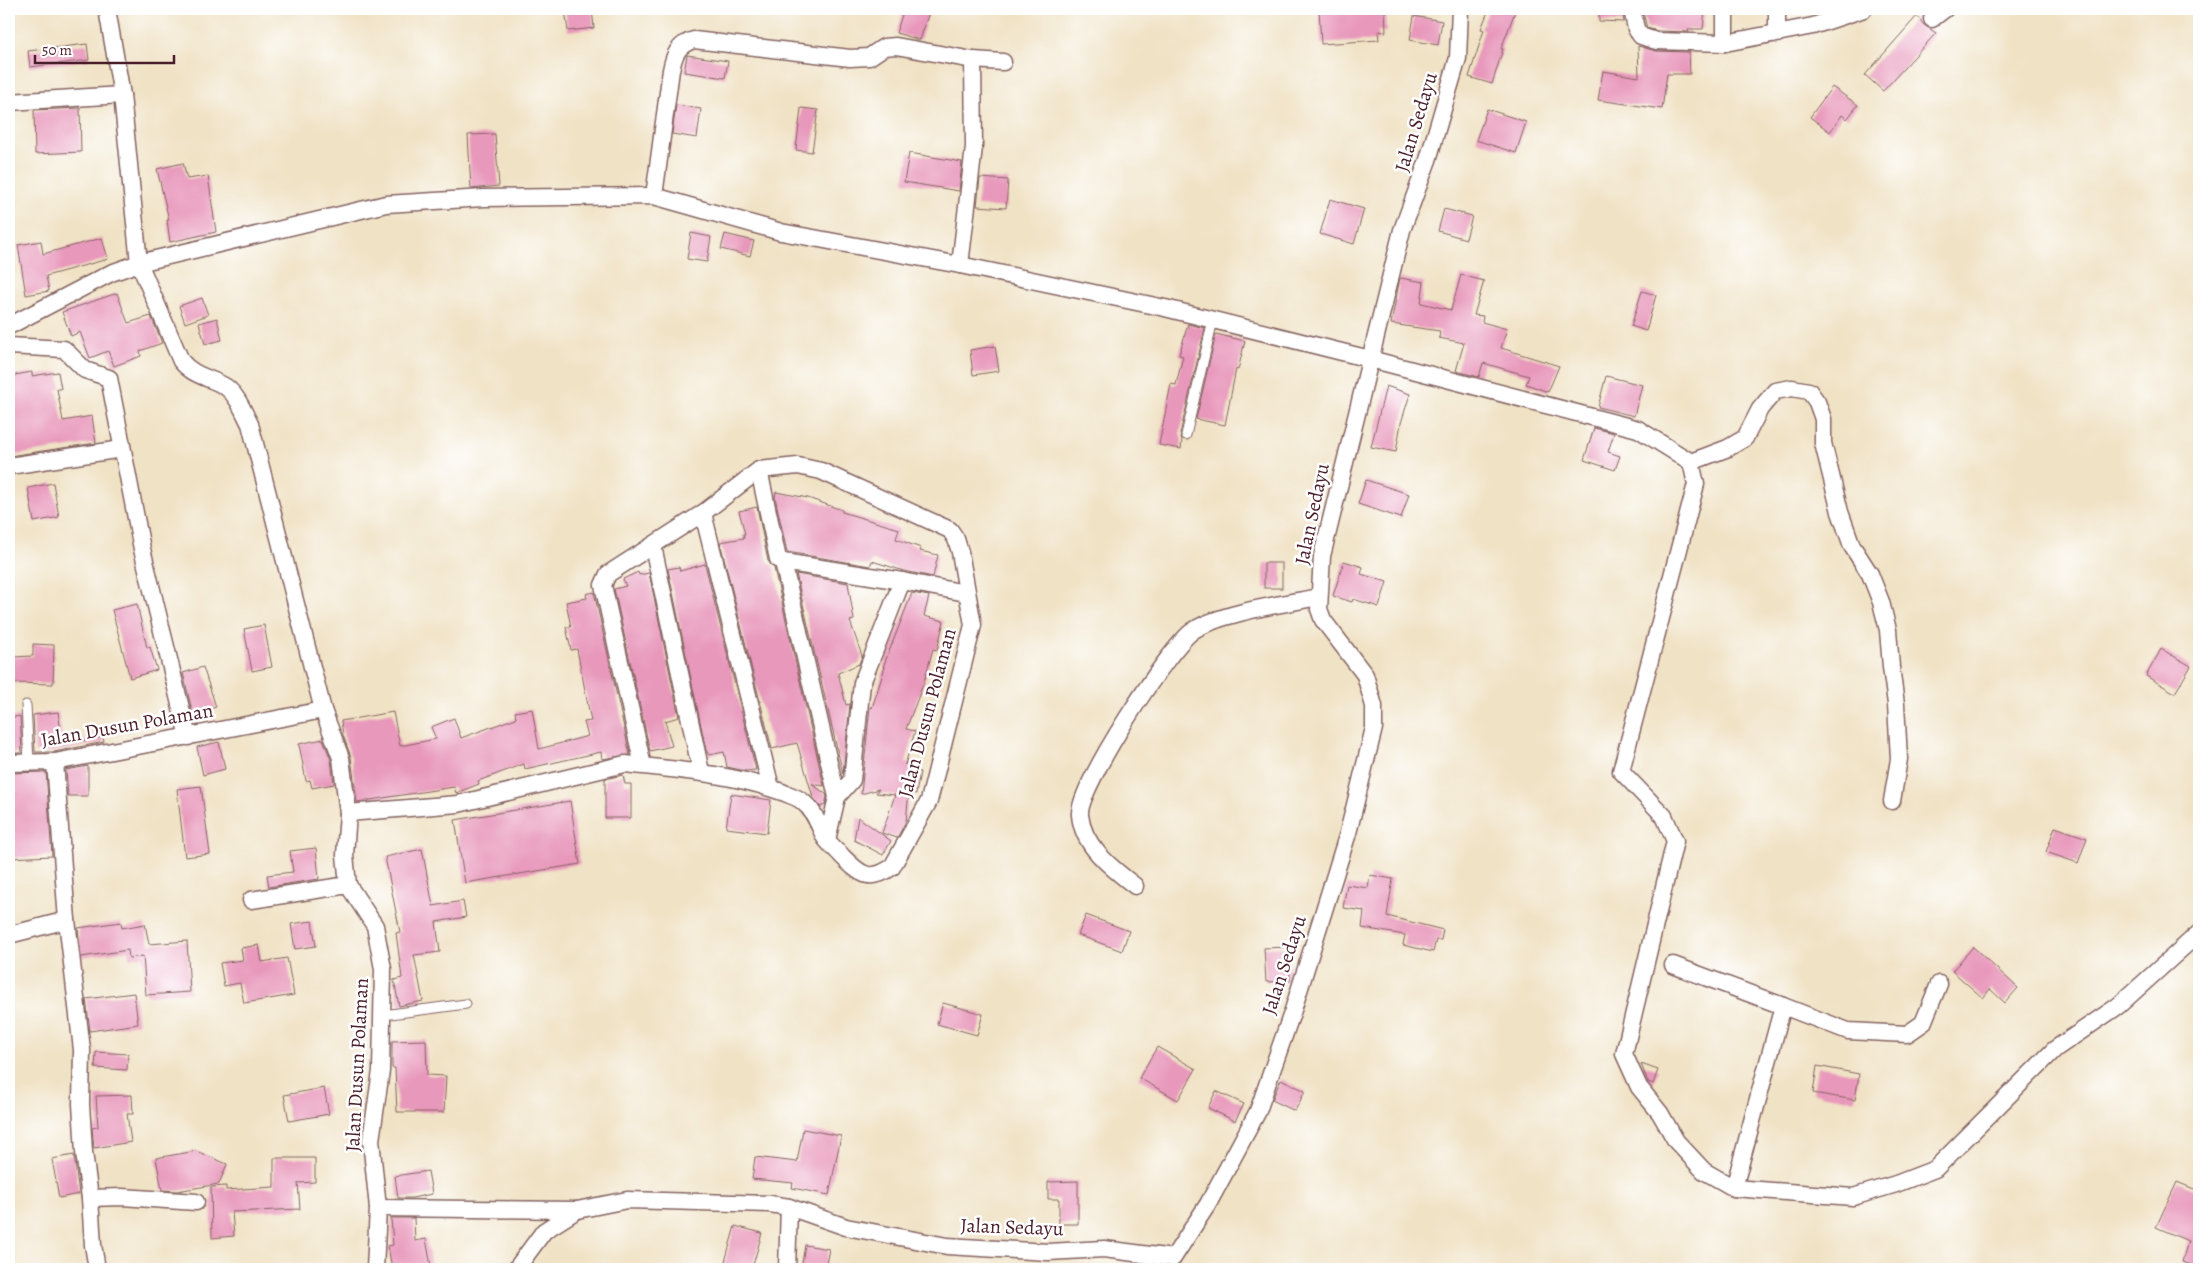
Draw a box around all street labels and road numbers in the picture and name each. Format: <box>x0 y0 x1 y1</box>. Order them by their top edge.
street label: Jalan Sedayu <box>1388 69 1444 175</box>
street label: Jalan Sedayu <box>1288 461 1336 567</box>
street label: Jalan Dusun Polaman <box>891 625 963 801</box>
street label: Jalan Dusun Polaman <box>39 697 215 753</box>
street label: Jalan Sedayu <box>1255 912 1313 1018</box>
street label: Jalan Dusun Polaman <box>339 977 375 1153</box>
street label: Jalan Sedayu <box>960 1212 1064 1242</box>

